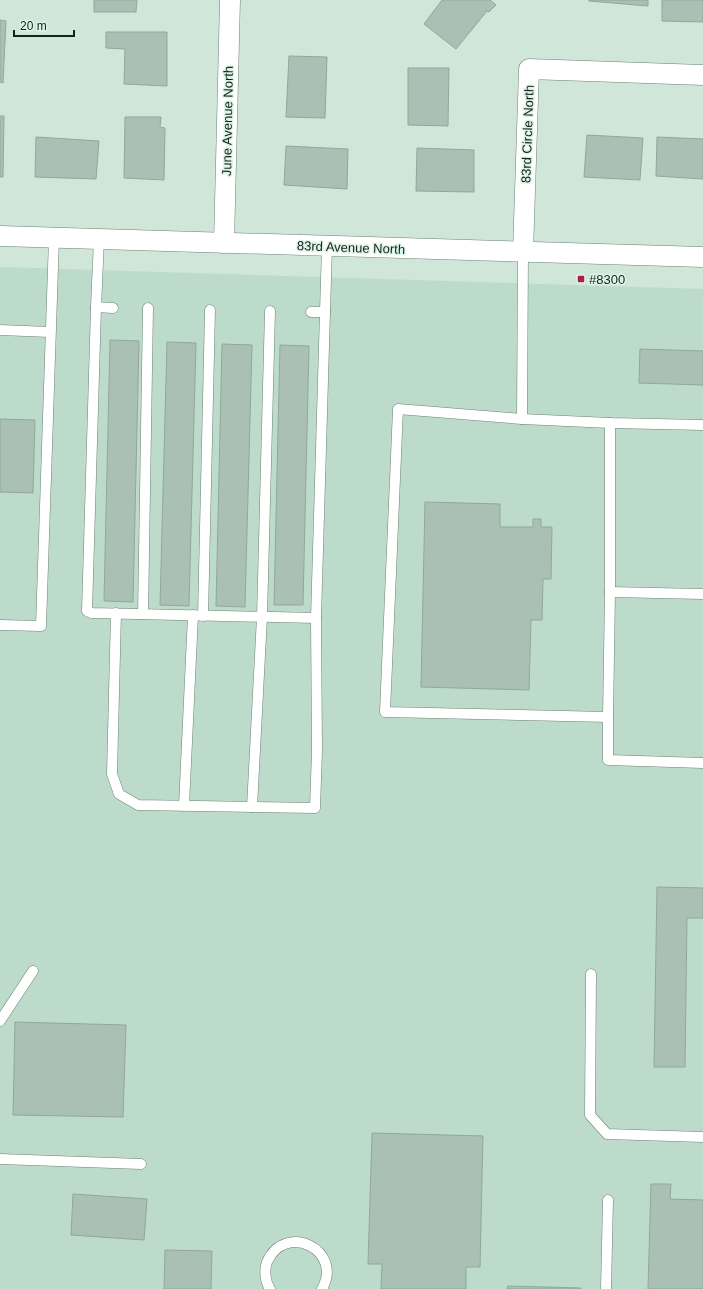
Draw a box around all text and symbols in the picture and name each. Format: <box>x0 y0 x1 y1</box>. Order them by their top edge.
scale bar <box>14 12 74 38</box>
text: 20 m <box>20 19 47 33</box>
street label: June Avenue North <box>219 66 236 176</box>
street label: 83rd Circle North <box>518 85 537 183</box>
street label: 83rd Avenue North <box>297 238 405 257</box>
place label: #8300 <box>589 272 625 287</box>
marker: #8300 <box>576 274 586 284</box>

